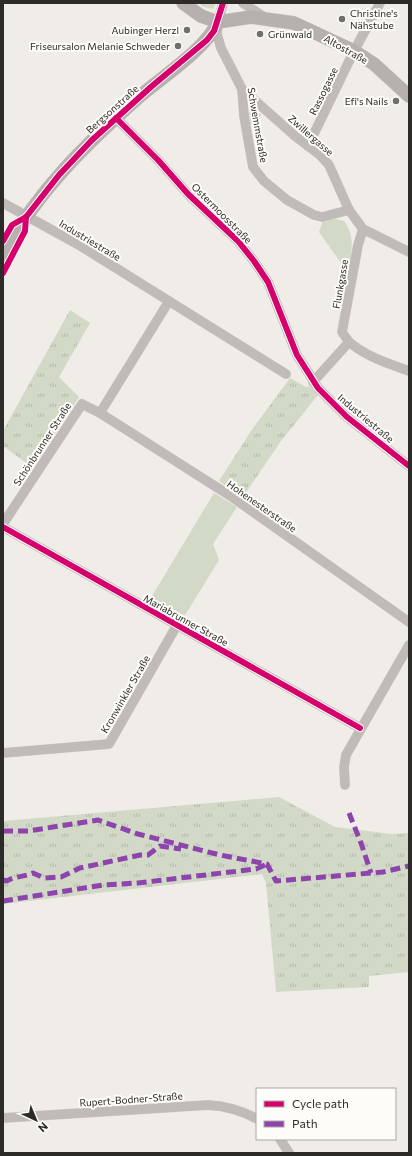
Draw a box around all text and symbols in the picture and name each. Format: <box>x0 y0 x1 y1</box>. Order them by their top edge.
place label: Christine's Nähstube <box>350 7 398 31</box>
marker: Christine's Nähstube <box>337 14 347 24</box>
place label: Aubinger Herzl <box>112 24 179 36</box>
marker: Aubinger Herzl <box>182 25 192 35</box>
place label: Grünwald <box>268 28 312 40</box>
marker: Grünwald <box>255 29 265 39</box>
street label: Altostraße <box>322 32 370 66</box>
place label: Friseursalon Melanie Schweder <box>30 40 170 52</box>
marker: Friseursalon Melanie Schweder <box>173 41 183 51</box>
street label: Rassogasse <box>306 65 340 117</box>
street label: Bergsonstraße <box>83 82 141 136</box>
street label: Schwemmstraße <box>245 86 271 164</box>
place label: Efi's Nails <box>345 95 388 107</box>
marker: Efi's Nails <box>391 96 401 106</box>
street label: Zwillergasse <box>286 112 336 158</box>
street label: Ostermoosstraße <box>189 180 255 246</box>
street label: Industriestraße <box>57 217 123 263</box>
street label: Flunkgasse <box>330 258 350 310</box>
street label: Industriestraße <box>336 391 396 445</box>
street label: Schönbrunner Straße <box>11 400 73 488</box>
street label: Hohenesterstraße <box>225 478 299 534</box>
street label: Mariabrunner Straße <box>142 592 230 648</box>
street label: Kronwinkler Straße <box>98 653 152 735</box>
legend <box>256 1088 396 1140</box>
street label: Rupert-Bodner-Straße <box>79 1089 183 1109</box>
text: Cycle path <box>292 1096 349 1110</box>
north arrow <box>16 1100 56 1140</box>
text: Path <box>292 1116 318 1130</box>
text: N <box>36 1120 51 1135</box>

